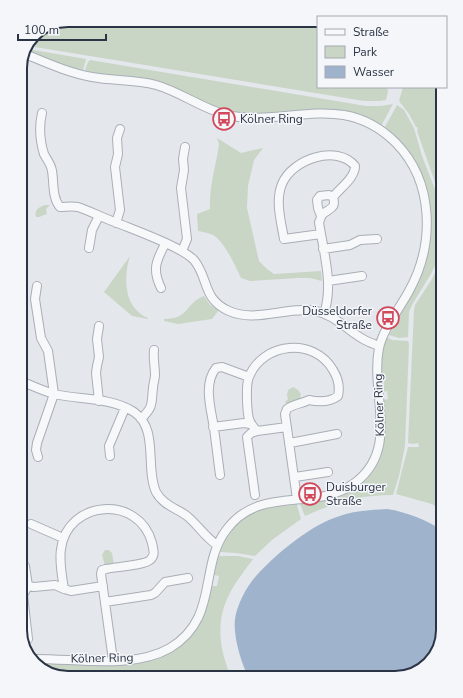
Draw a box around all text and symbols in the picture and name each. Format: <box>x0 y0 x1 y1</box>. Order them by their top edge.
scale bar <box>18 16 106 42</box>
legend <box>317 16 447 88</box>
text: 100 m <box>24 22 59 38</box>
text: Straße <box>353 24 389 40</box>
text: Park <box>353 44 378 60</box>
text: Wasser <box>353 64 395 80</box>
bus stop icon: Kölner Ring <box>211 106 237 132</box>
place label: Kölner Ring <box>240 111 303 127</box>
place label: Düsseldorfer Straße <box>302 303 373 333</box>
bus stop icon: Düsseldorfer Straße <box>375 305 401 331</box>
street label: Kölner Ring <box>370 373 388 437</box>
place label: Duisburger Straße <box>326 479 387 509</box>
bus stop icon: Duisburger Straße <box>297 481 323 507</box>
street label: Kölner Ring <box>70 649 134 667</box>

